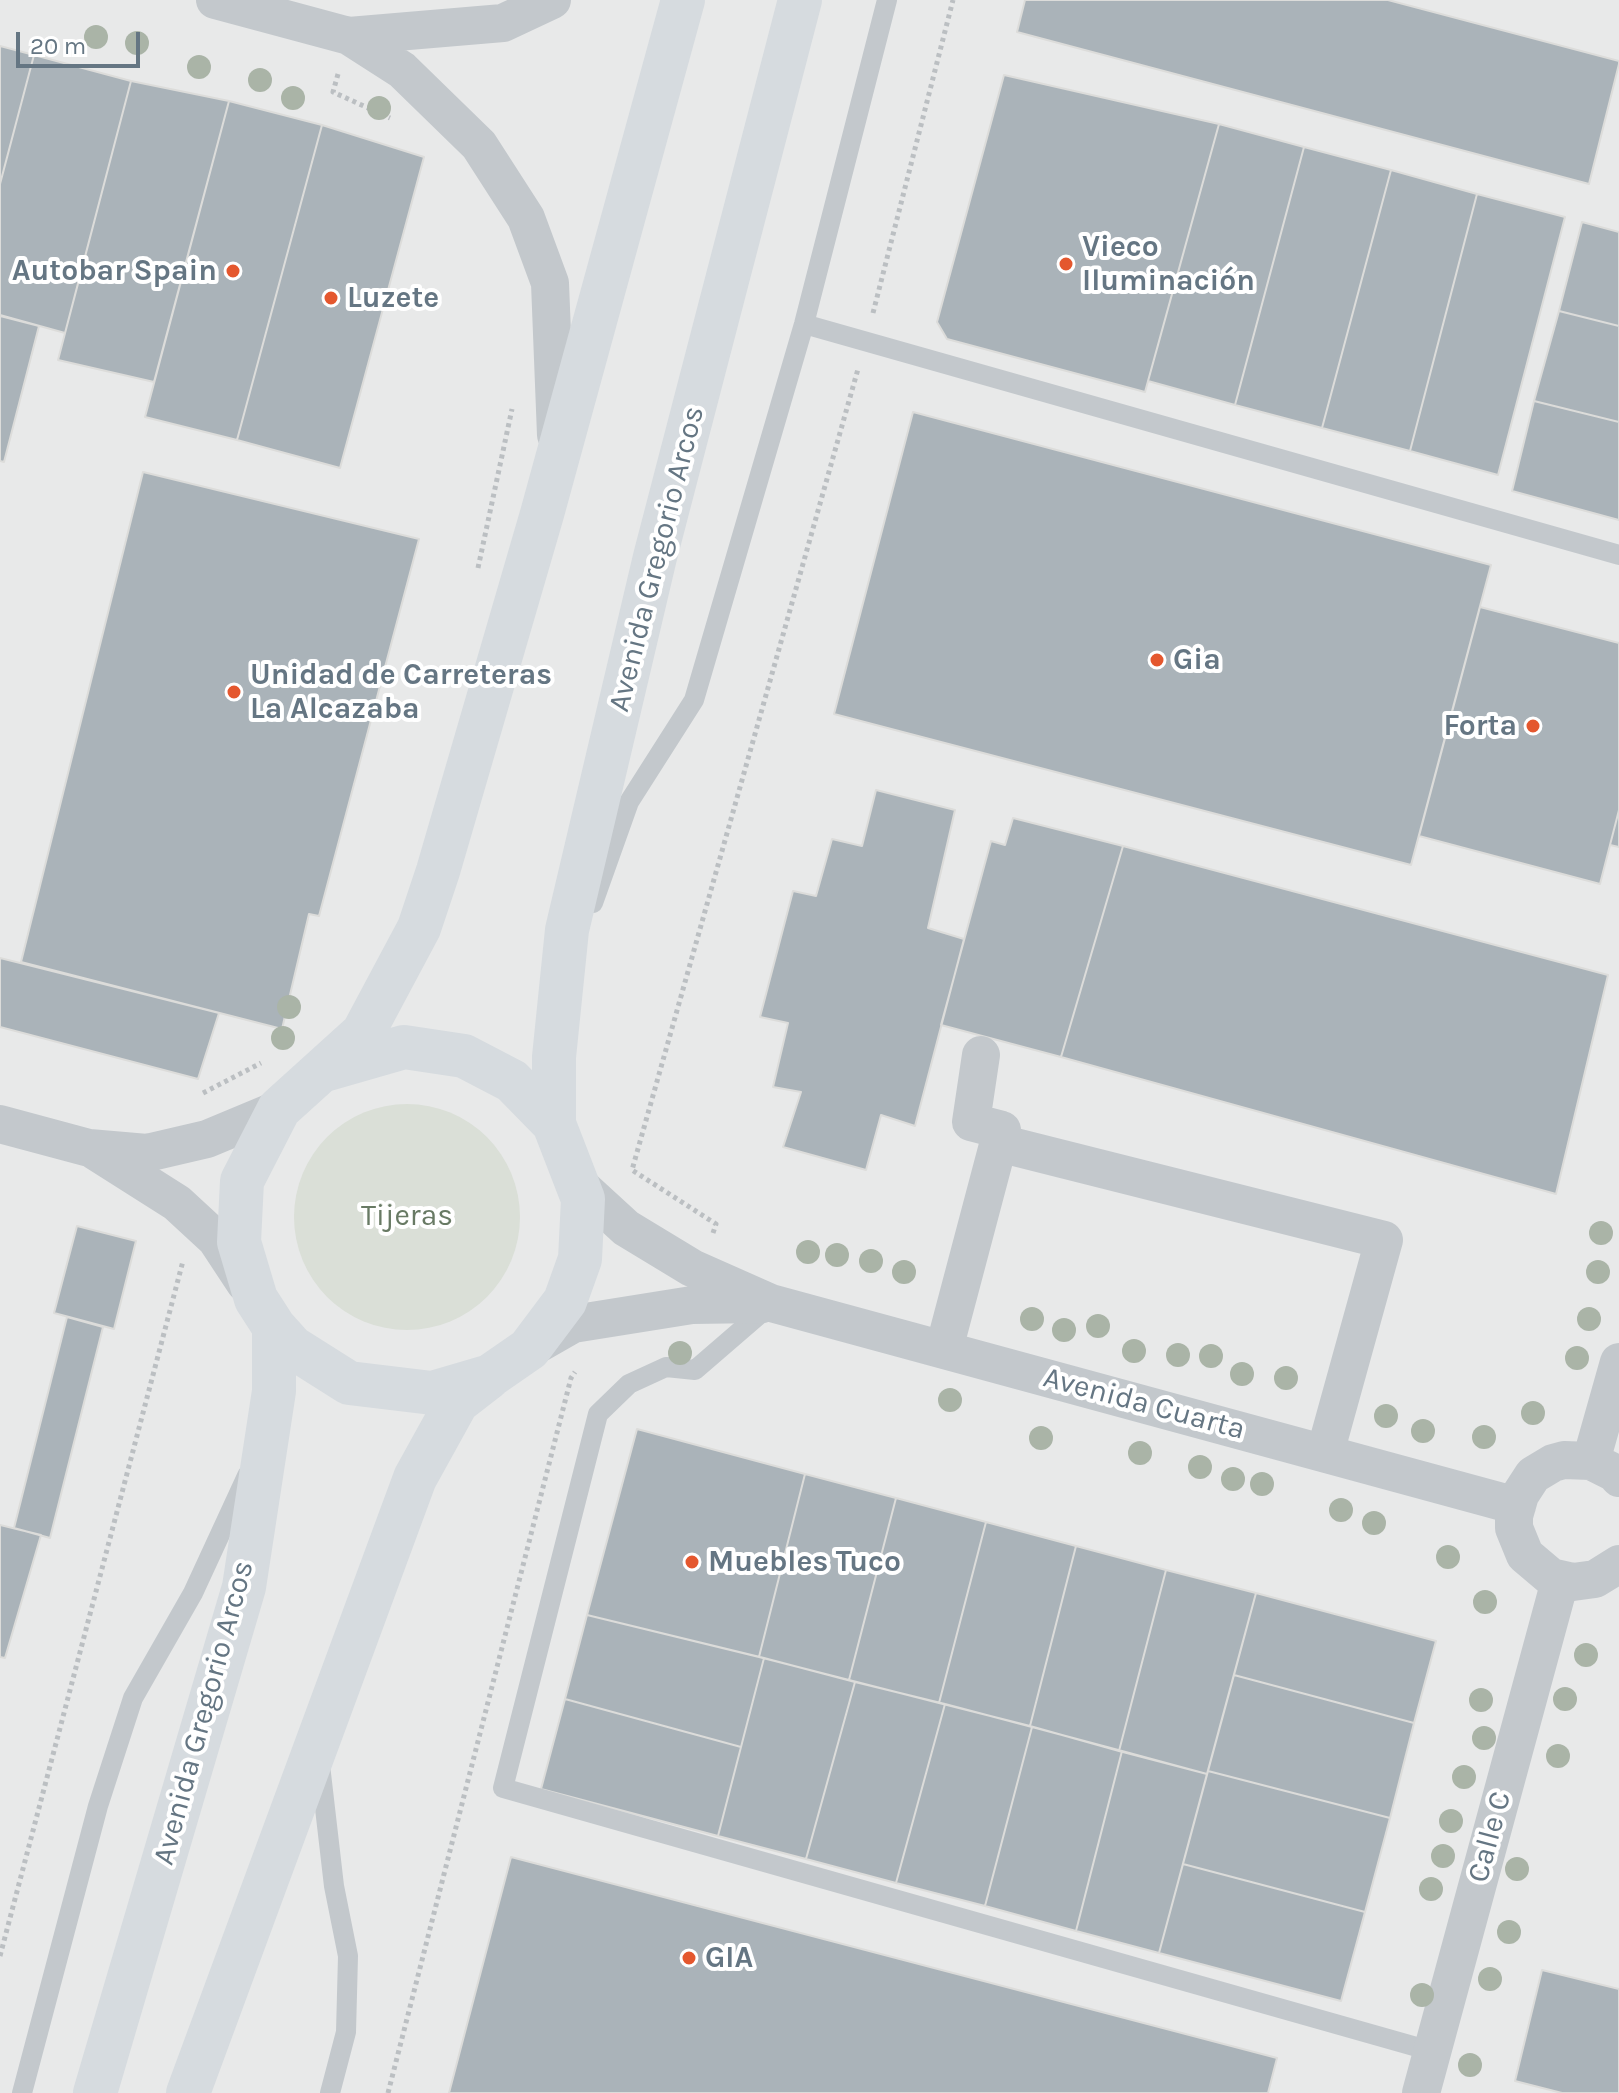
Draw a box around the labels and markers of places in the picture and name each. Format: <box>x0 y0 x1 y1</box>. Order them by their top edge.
place label: Vieco Iluminación <box>1082 229 1255 300</box>
place label: Autobar Spain <box>12 253 217 289</box>
marker: Vieco Iluminación <box>1057 255 1075 273</box>
marker: Autobar Spain <box>224 262 242 280</box>
place label: Luzete <box>347 280 439 316</box>
marker: Luzete <box>322 289 340 307</box>
place label: Gia <box>1173 642 1221 678</box>
marker: Gia <box>1148 651 1166 669</box>
place label: Unidad de Carreteras La Alcazaba <box>250 657 552 728</box>
marker: Unidad de Carreteras La Alcazaba <box>225 683 243 701</box>
place label: Forta <box>1443 708 1517 744</box>
marker: Forta <box>1524 717 1542 735</box>
place label: Muebles Tuco <box>708 1544 901 1580</box>
marker: Muebles Tuco <box>683 1553 701 1571</box>
place label: GIA <box>705 1940 753 1976</box>
marker: GIA <box>680 1949 698 1967</box>

